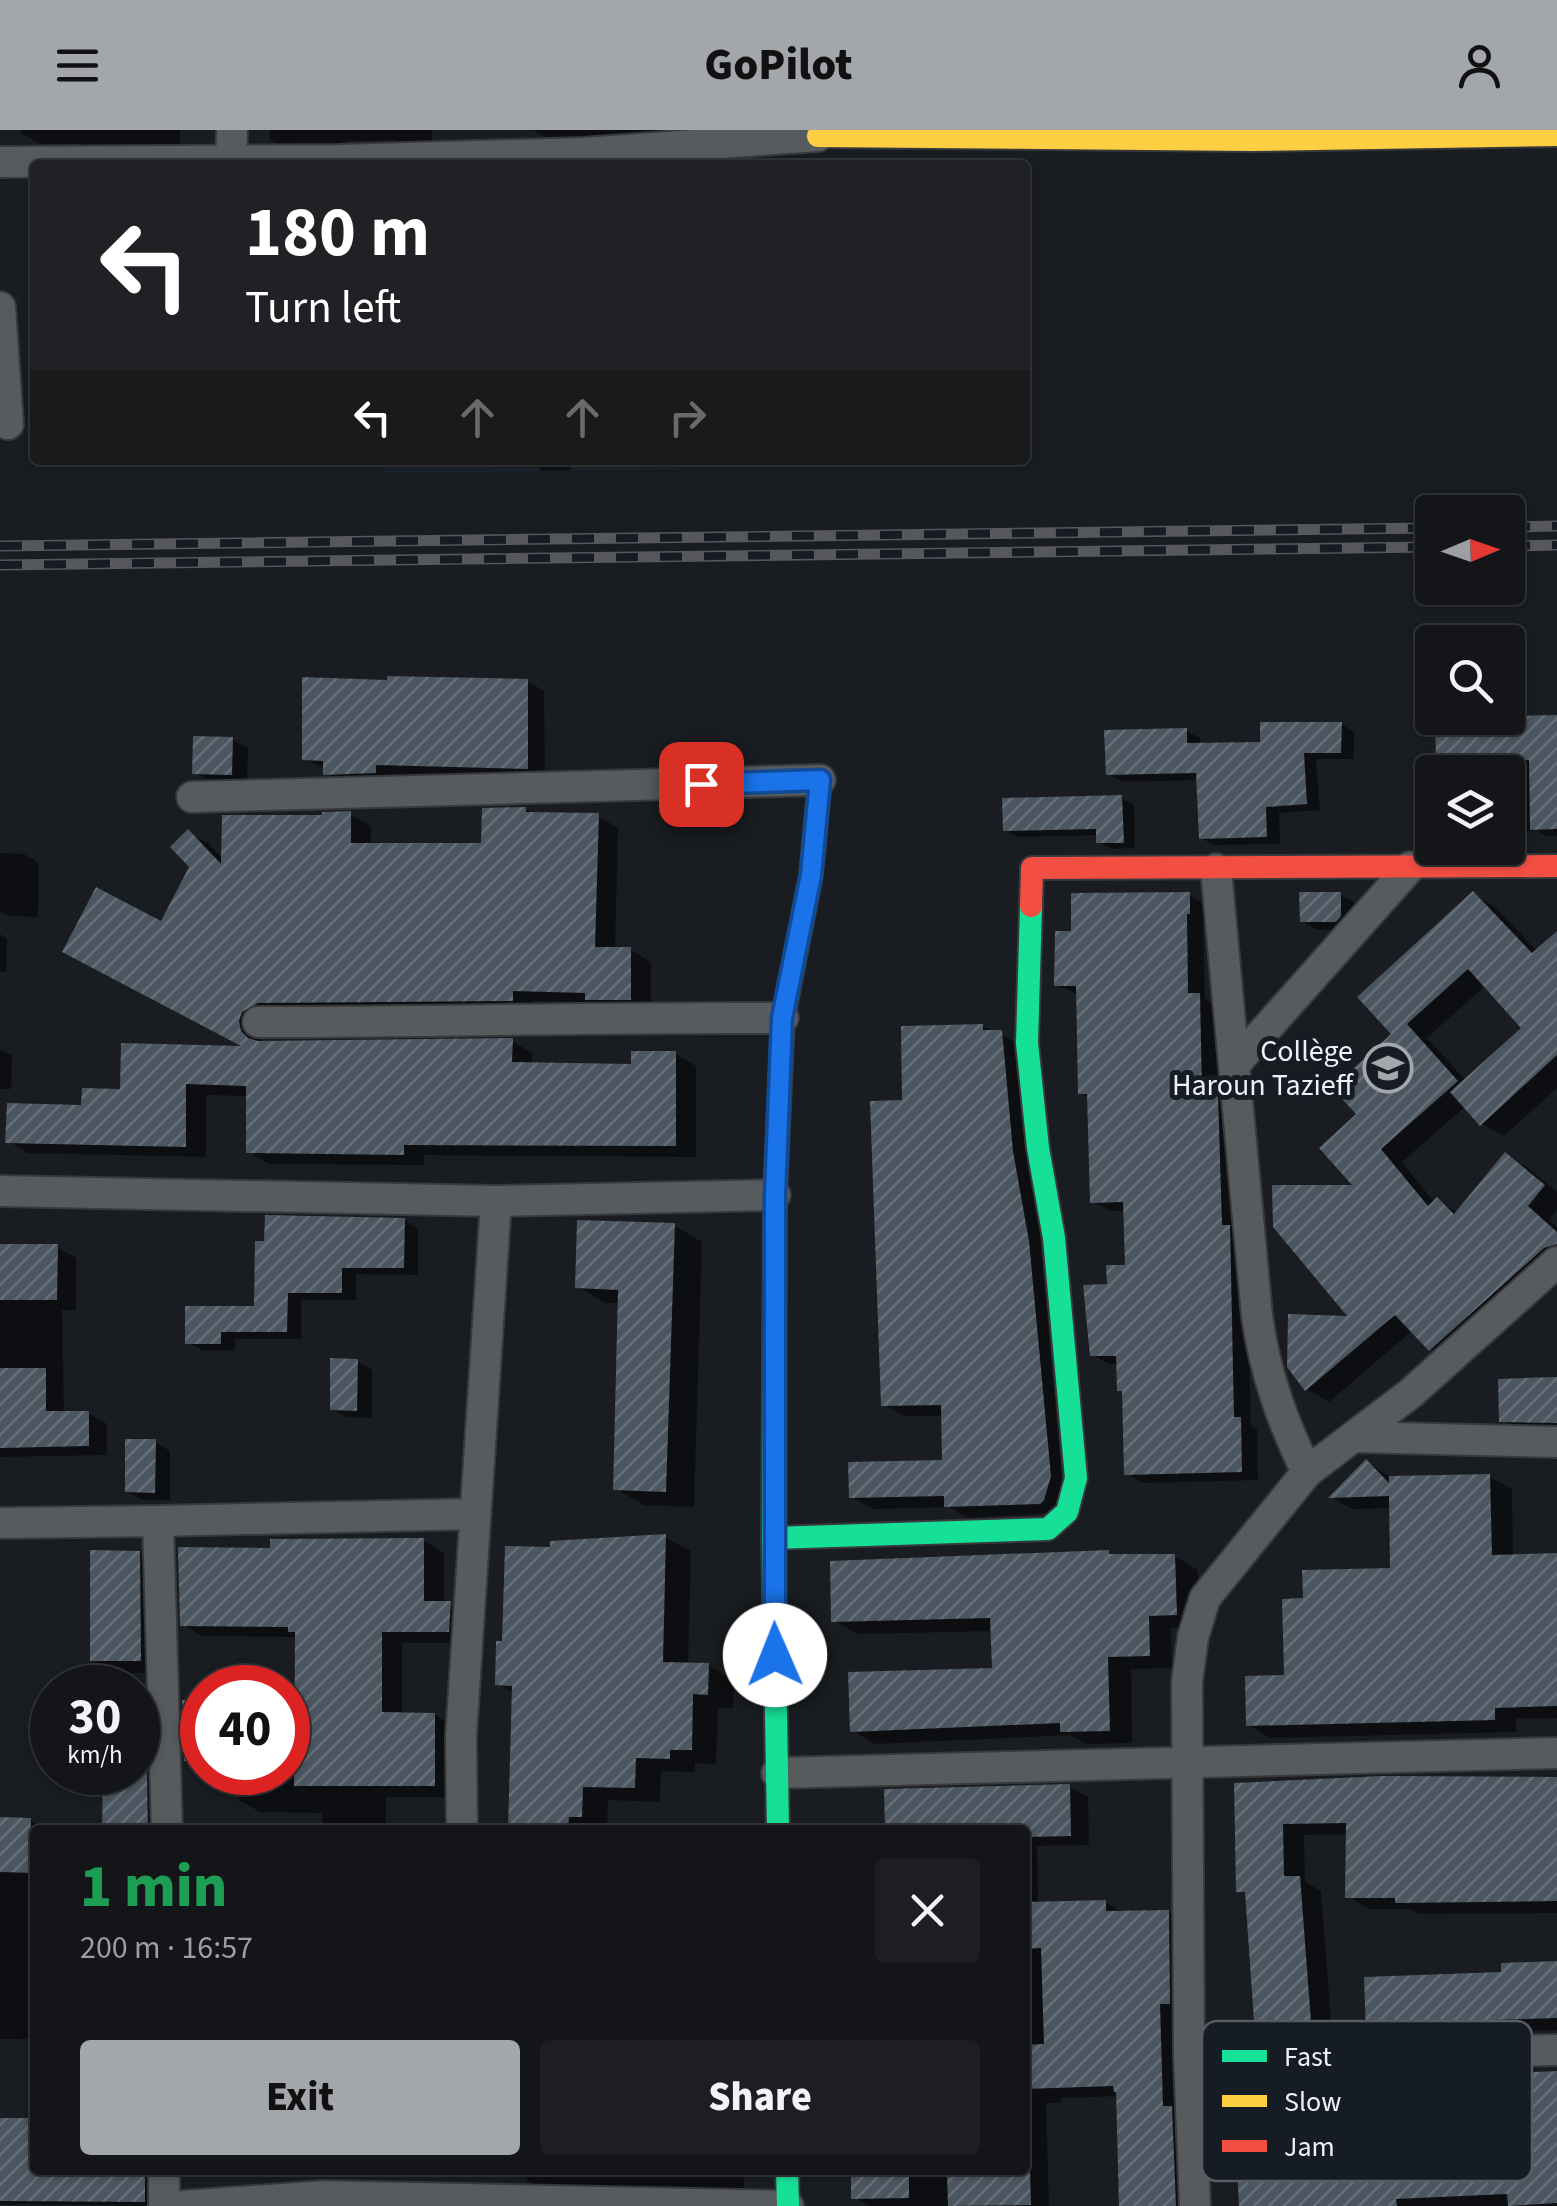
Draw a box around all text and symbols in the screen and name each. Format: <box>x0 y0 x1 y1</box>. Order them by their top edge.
text: GoPilot <box>704 33 853 97</box>
icon: menu <box>50 38 105 93</box>
icon: person <box>1452 38 1507 93</box>
text: 180 m <box>245 183 430 283</box>
icon: left <box>80 200 210 330</box>
text: Turn left <box>245 276 401 340</box>
icon: left <box>345 390 400 445</box>
icon: ahead <box>450 390 505 445</box>
icon: ahead <box>555 390 610 445</box>
icon: right <box>660 390 715 445</box>
north arrow <box>1415 495 1525 605</box>
map controls <box>1415 495 1525 865</box>
button: search <box>1415 625 1525 735</box>
pin <box>659 742 744 827</box>
button: layers <box>1415 755 1525 865</box>
icon: arrive <box>674 757 729 812</box>
place label: Collège Haroun Tazieff <box>1172 1030 1355 1107</box>
school or university icon: Collège Haroun Tazieff <box>1362 1042 1414 1094</box>
position arrow <box>723 1603 827 1707</box>
speed limit sign: 40 <box>180 1665 310 1795</box>
text: 30 <box>69 1682 121 1753</box>
text: km/h <box>67 1737 123 1773</box>
text: 1 min <box>80 1845 227 1930</box>
button: close <box>875 1858 980 1963</box>
text: 200 m · 16:57 <box>80 1925 253 1971</box>
legend <box>1202 2021 1532 2181</box>
text: Fast <box>1284 2037 1332 2077</box>
button: Exit <box>80 2040 520 2155</box>
button: Share <box>540 2040 980 2155</box>
text: Slow <box>1284 2082 1341 2122</box>
text: Jam <box>1284 2127 1335 2167</box>

